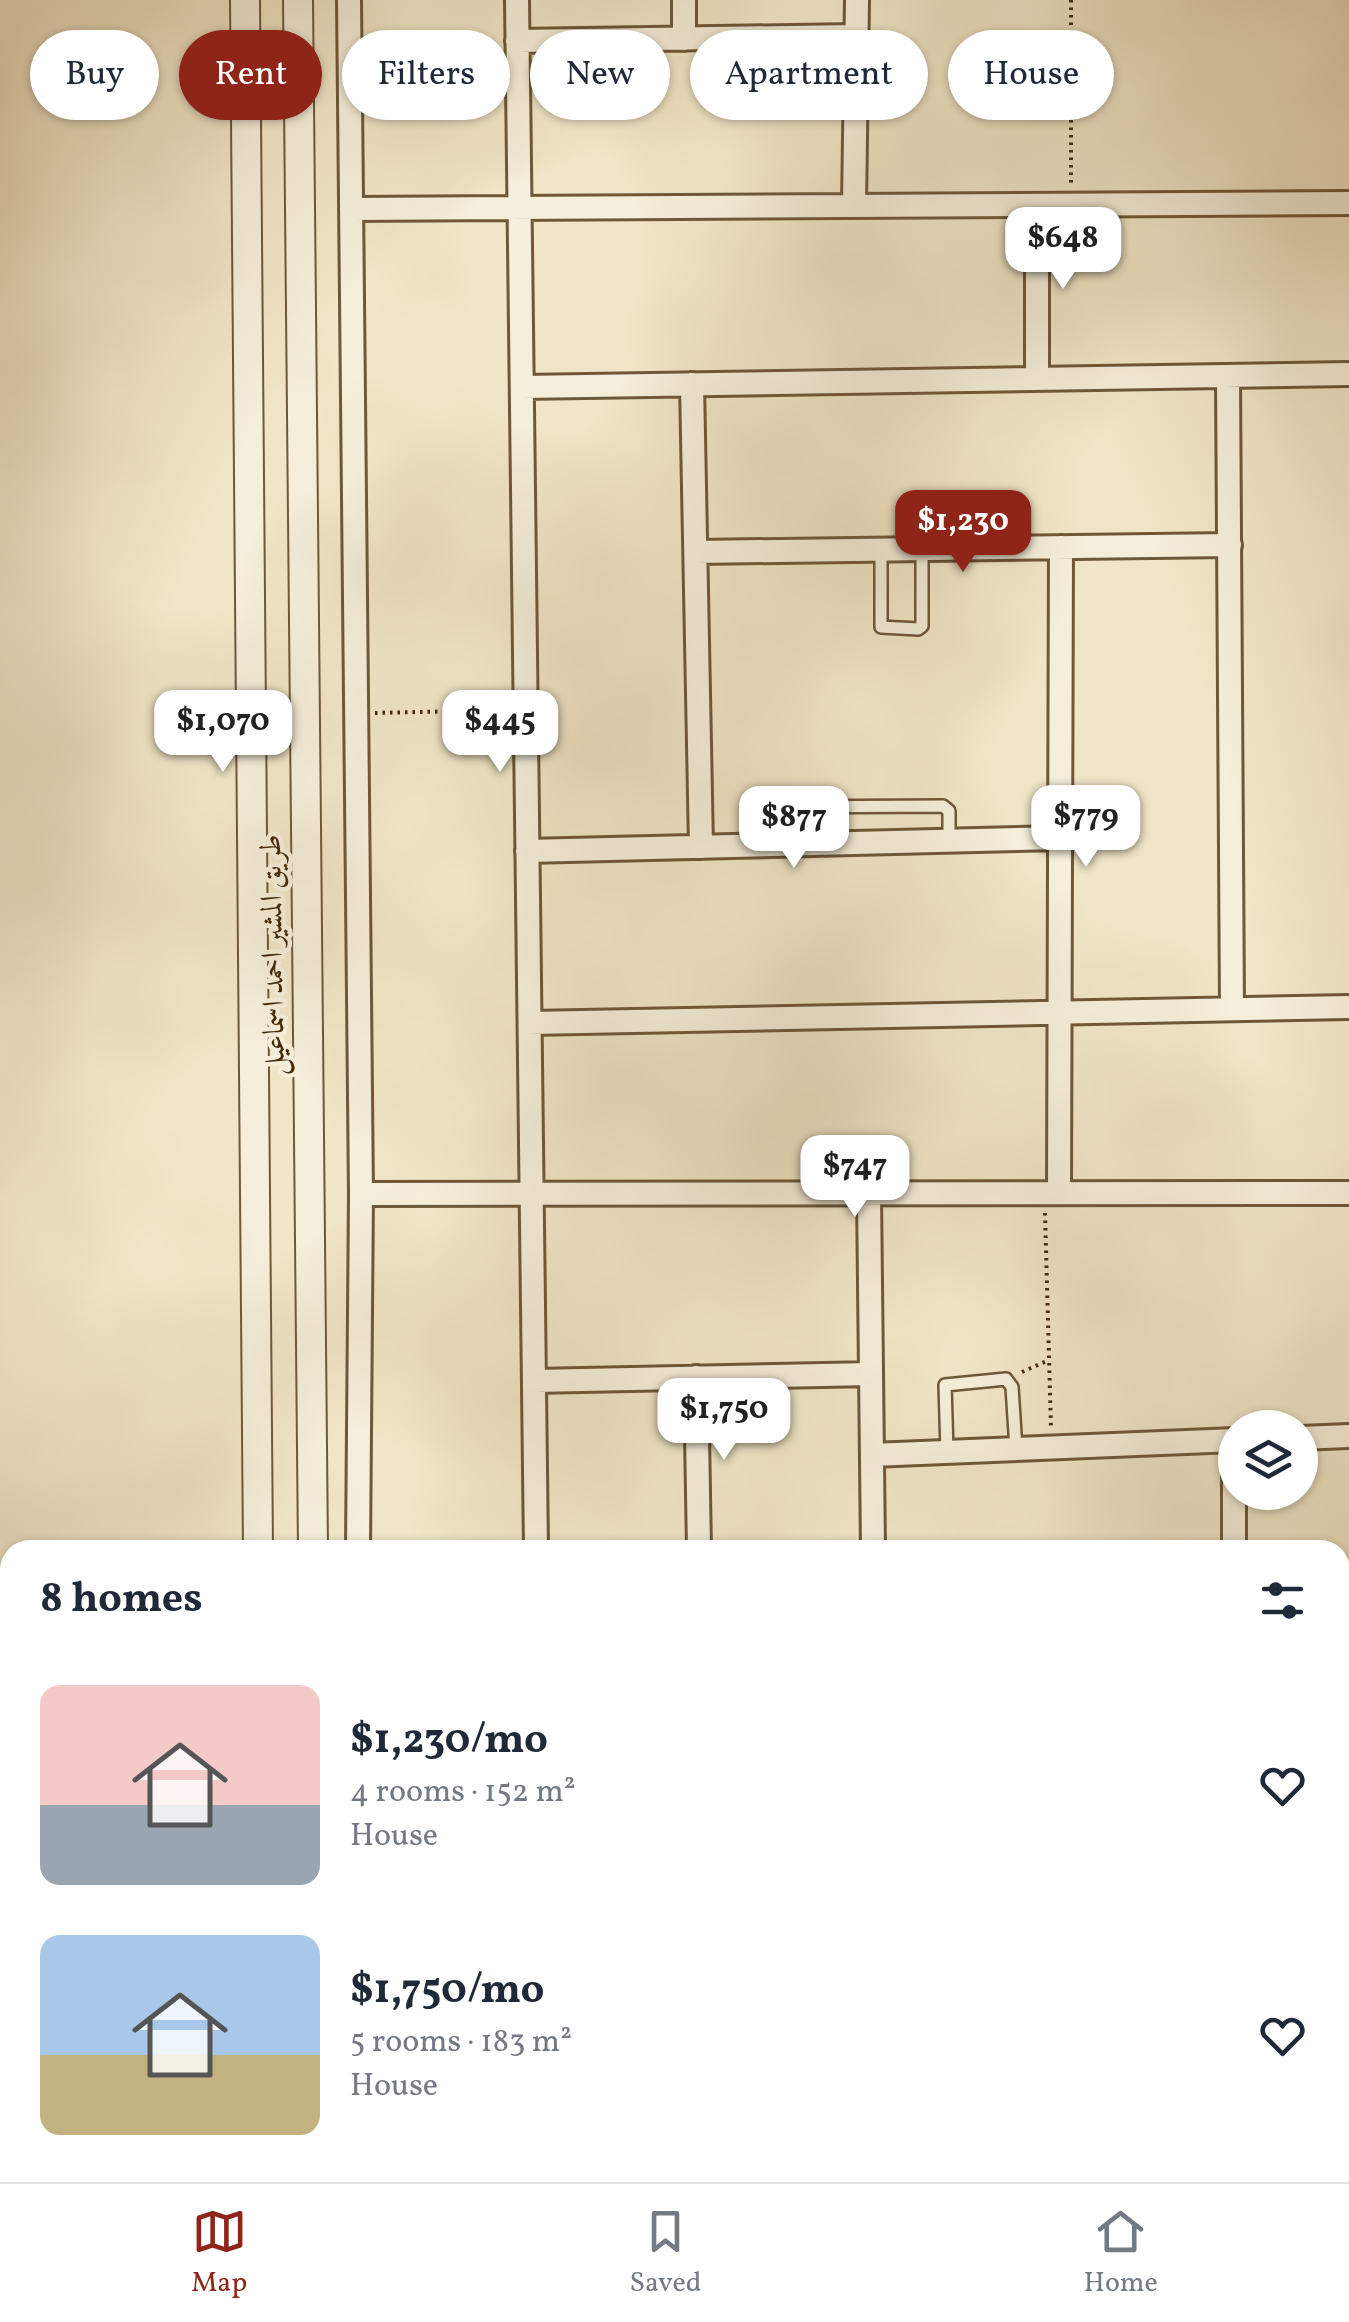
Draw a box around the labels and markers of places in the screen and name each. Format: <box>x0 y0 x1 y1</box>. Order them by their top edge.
pin: $648 <box>1004 207 1122 292</box>
pin: $1,230 <box>882 490 1044 575</box>
pin: $1,070 <box>142 690 304 775</box>
pin: $445 <box>441 690 559 775</box>
pin: $779 <box>1027 785 1145 870</box>
pin: $877 <box>735 786 853 871</box>
pin: $747 <box>796 1135 914 1220</box>
pin: $1,750 <box>643 1378 805 1463</box>

